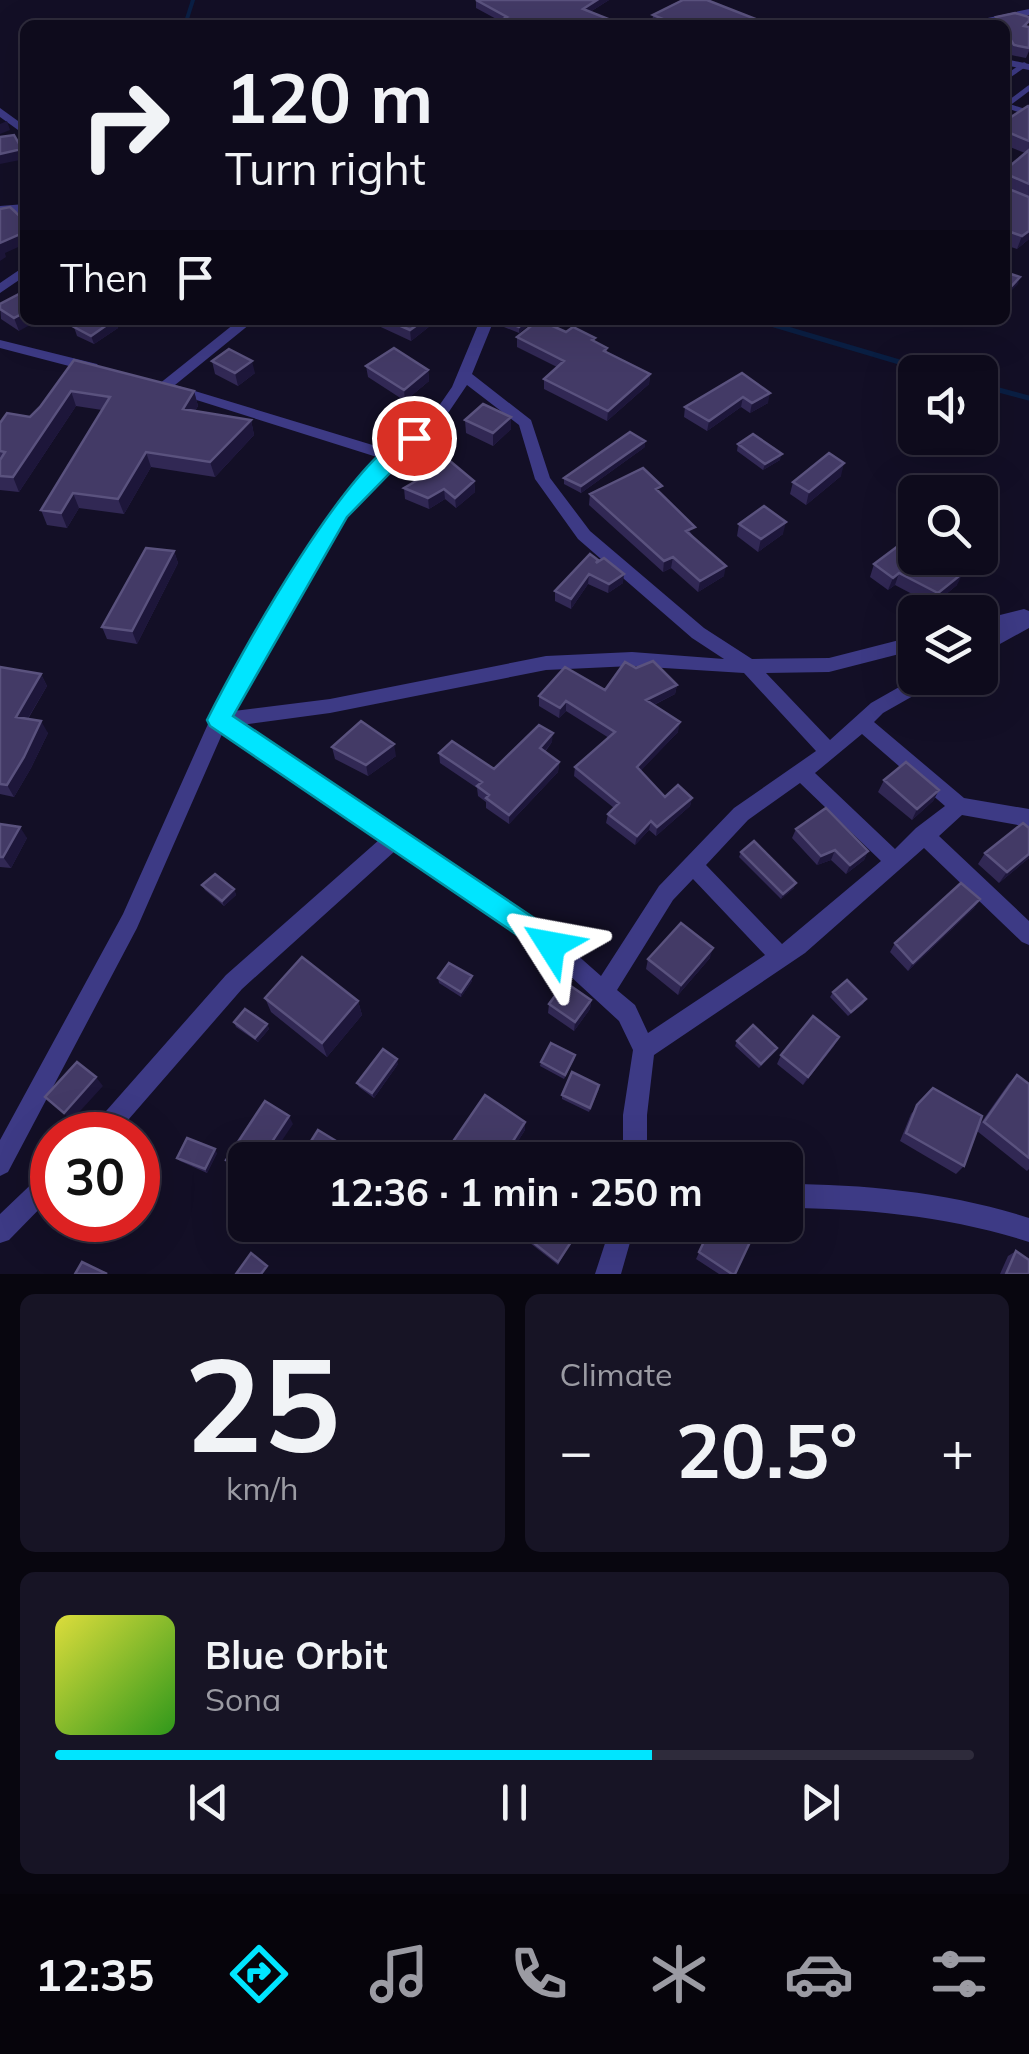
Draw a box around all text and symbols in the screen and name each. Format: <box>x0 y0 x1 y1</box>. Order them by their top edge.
text: 120 m <box>225 53 433 141</box>
icon: right <box>60 60 190 190</box>
text: Turn right <box>225 140 426 196</box>
icon: arrive <box>168 250 223 305</box>
text: Then <box>60 254 148 302</box>
map controls <box>898 355 998 695</box>
button: sound <box>898 355 998 455</box>
pin <box>372 396 457 481</box>
icon: arrive <box>387 411 442 466</box>
button: search <box>898 475 998 575</box>
button: layers <box>898 595 998 695</box>
position arrow <box>499 893 603 997</box>
speed limit sign: 30 <box>30 1112 160 1242</box>
text: 12:36 · 1 min · 250 m <box>328 1168 703 1216</box>
text: 25 <box>184 1321 340 1485</box>
text: Climate <box>560 1354 672 1394</box>
text: 20.5° <box>676 1403 858 1497</box>
text: − <box>560 1416 593 1485</box>
text: + <box>941 1416 974 1485</box>
text: km/h <box>226 1468 298 1508</box>
text: Blue Orbit <box>205 1631 388 1679</box>
text: Sona <box>205 1679 281 1719</box>
icon: previous <box>181 1775 236 1830</box>
icon: pause <box>487 1775 542 1830</box>
icon: next <box>793 1775 848 1830</box>
icon: directions <box>224 1939 294 2009</box>
icon: music <box>364 1939 434 2009</box>
icon: phone <box>504 1939 574 2009</box>
icon: climate <box>644 1939 714 2009</box>
icon: car <box>784 1939 854 2009</box>
icon: filters <box>924 1939 994 2009</box>
text: 12:35 <box>35 1946 154 2002</box>

